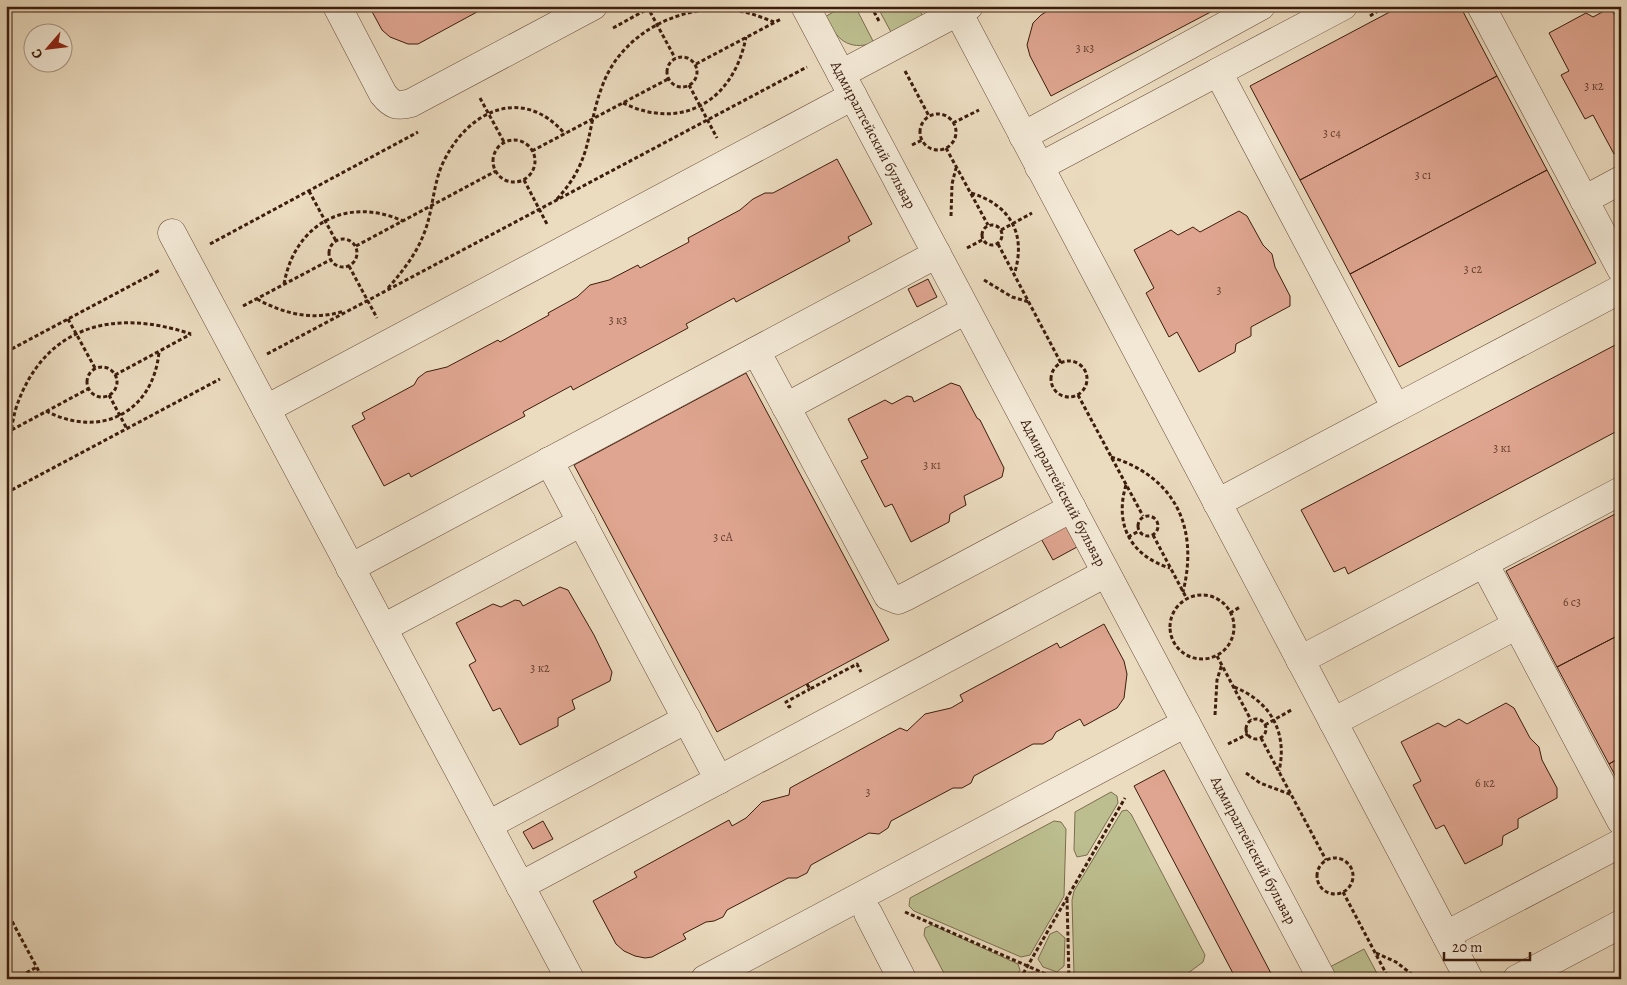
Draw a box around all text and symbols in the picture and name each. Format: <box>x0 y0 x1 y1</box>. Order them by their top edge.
north arrow <box>22 22 72 72</box>
house number: 3 к3 <box>1076 40 1094 56</box>
text: С <box>26 45 47 62</box>
street label: Адмиралтейский бульвар <box>826 57 921 213</box>
house number: 3 к2 <box>1584 78 1604 94</box>
house number: 3 с4 <box>1323 125 1342 141</box>
house number: 3 с1 <box>1415 167 1431 183</box>
house number: 3 с2 <box>1464 261 1482 277</box>
house number: 3 <box>1217 282 1222 298</box>
house number: 3 к3 <box>609 312 627 328</box>
street label: Адмиралтейский бульвар <box>1016 414 1111 570</box>
house number: 3 к1 <box>1493 440 1511 456</box>
house number: 3 к1 <box>923 457 941 473</box>
house number: 3 сА <box>713 529 734 545</box>
house number: 6 с3 <box>1563 594 1581 610</box>
house number: 3 к2 <box>530 660 550 676</box>
street label: Адмиралтейский бульвар <box>1206 772 1301 928</box>
house number: 6 к2 <box>1475 775 1495 791</box>
house number: 3 <box>866 784 871 800</box>
scale bar <box>1444 930 1531 962</box>
text: 20 m <box>1452 937 1483 957</box>

